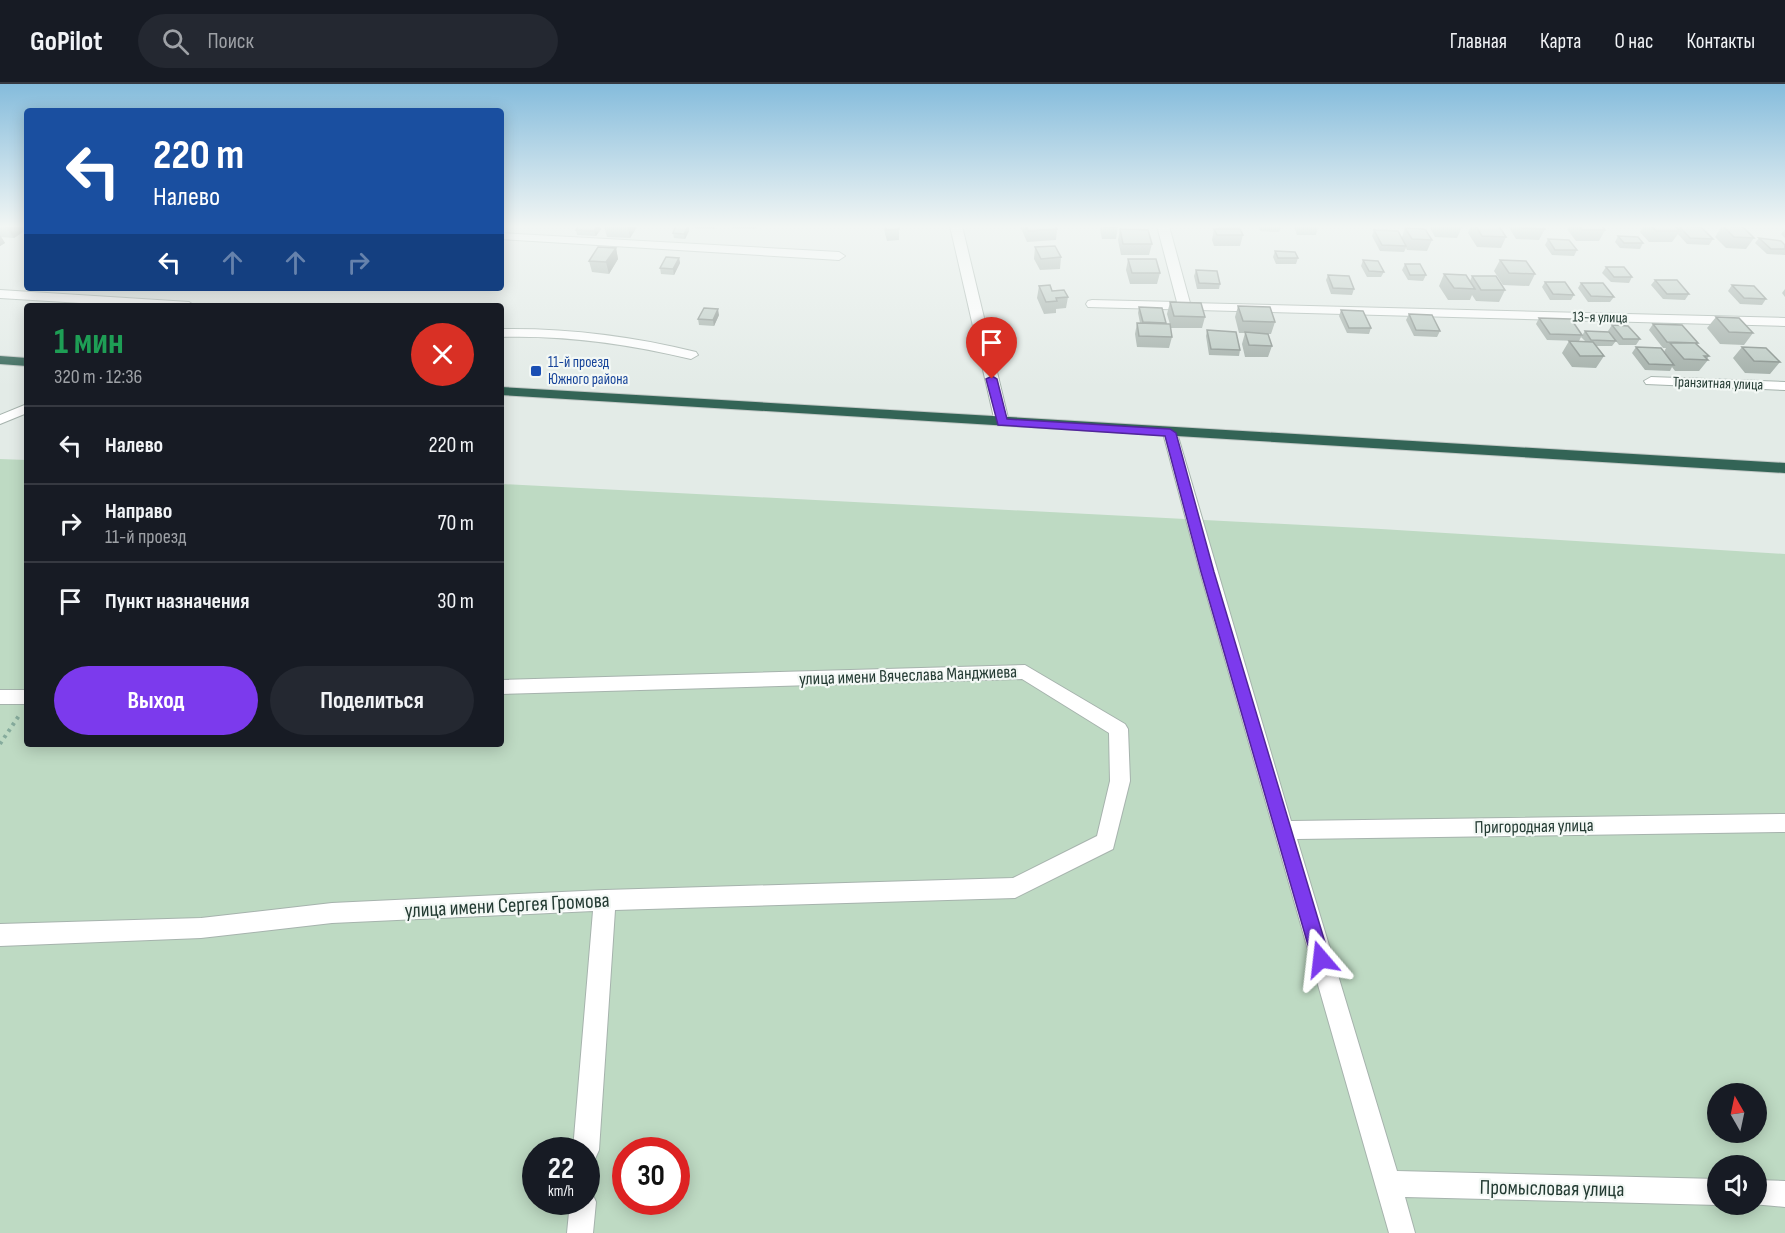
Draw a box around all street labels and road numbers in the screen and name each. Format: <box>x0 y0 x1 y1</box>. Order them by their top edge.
street label: 13-я улица <box>1572 308 1628 327</box>
street label: Транзитная улица <box>1673 372 1764 395</box>
street label: улица имени Вячеслава Манджиева <box>799 661 1018 690</box>
street label: Пригородная улица <box>1474 815 1594 838</box>
street label: улица имени Сергея Громова <box>404 888 610 923</box>
street label: Промысловая улица <box>1479 1175 1625 1202</box>

